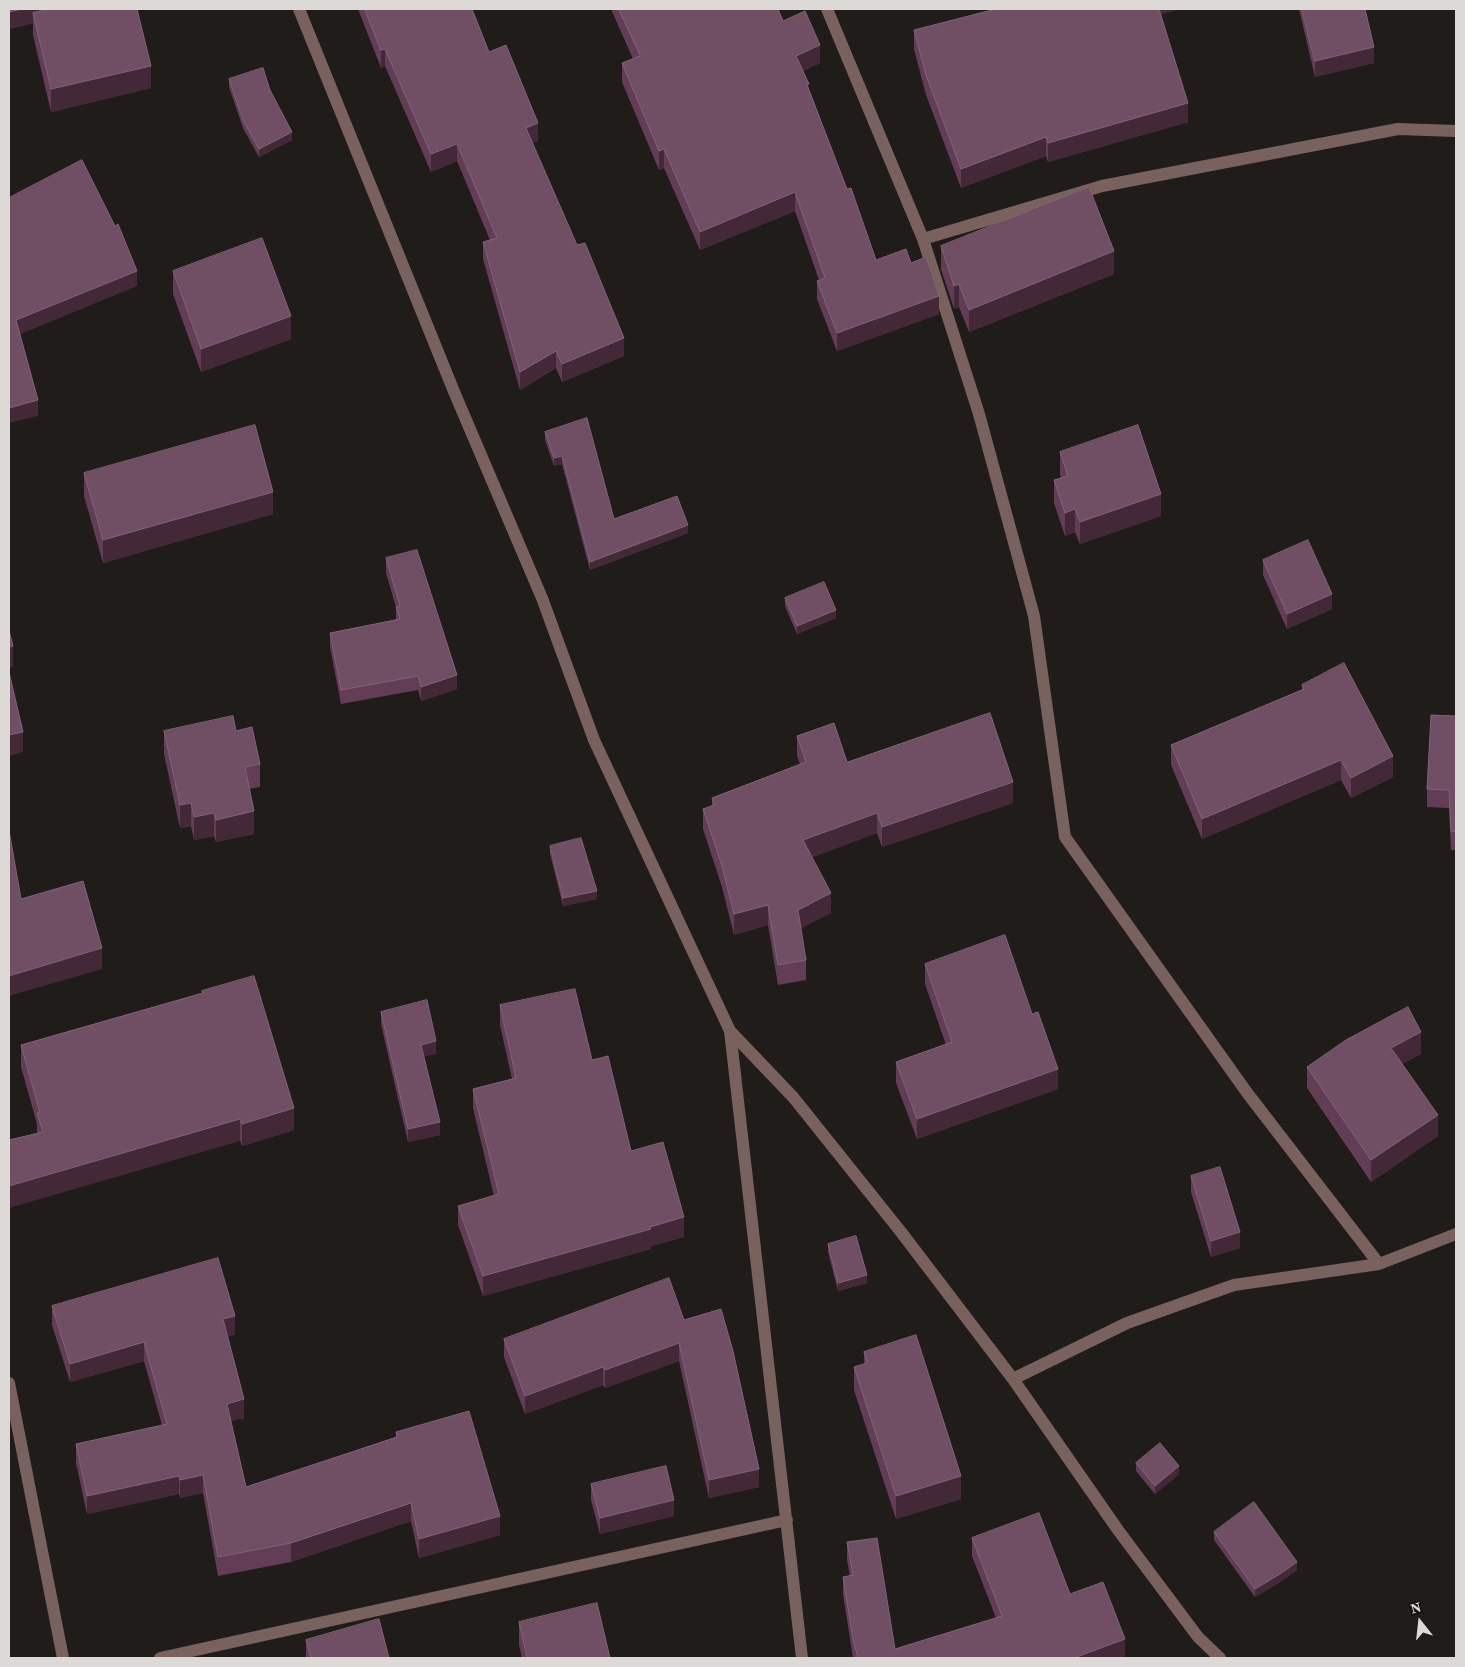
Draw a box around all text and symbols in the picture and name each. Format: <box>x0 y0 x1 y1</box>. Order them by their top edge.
north arrow <box>1395 1597 1445 1647</box>
text: N <box>1408 1597 1424 1619</box>

